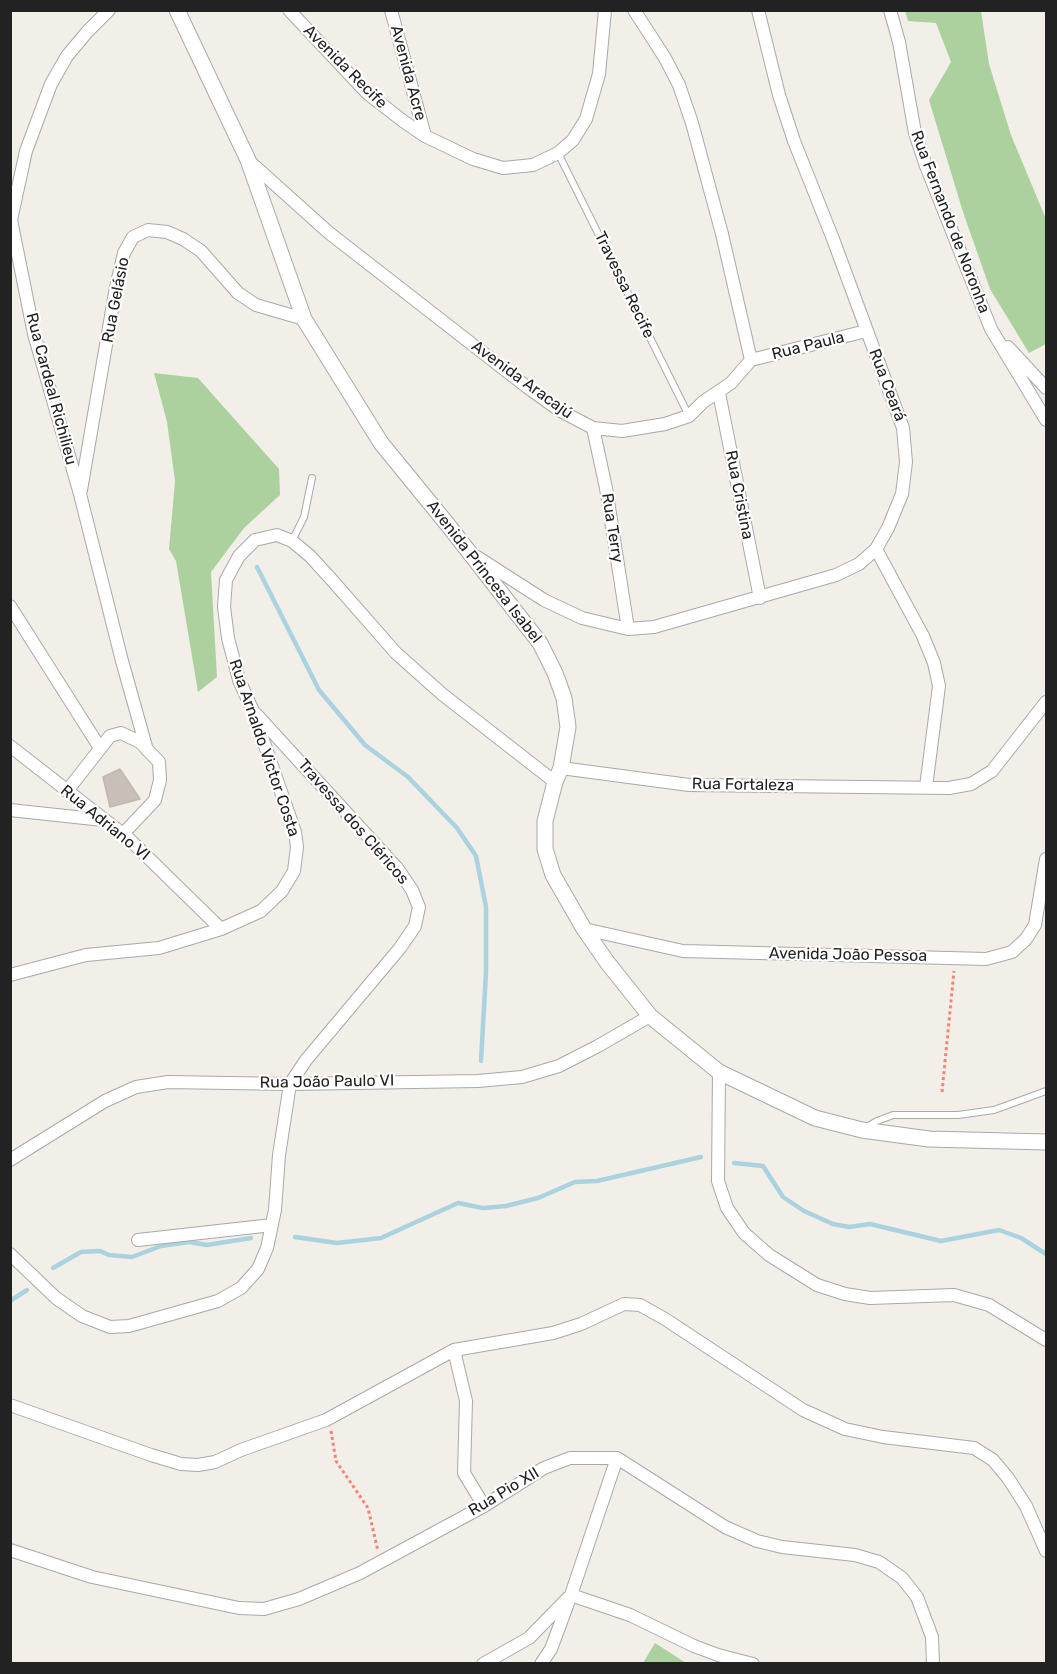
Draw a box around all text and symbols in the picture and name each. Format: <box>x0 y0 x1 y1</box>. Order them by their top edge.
street label: Avenida Recife <box>299 21 391 113</box>
street label: Avenida Acre <box>386 23 430 123</box>
street label: Rua Fernando de Noronha <box>906 128 994 316</box>
street label: Travessa Recife <box>590 229 658 341</box>
street label: Rua Gelásio <box>98 256 134 344</box>
street label: Rua Cardeal Richilieu <box>21 311 81 467</box>
street label: Rua Paula <box>770 328 846 364</box>
street label: Avenida Aracajú <box>468 337 576 423</box>
street label: Rua Ceará <box>864 346 910 424</box>
street label: Rua Cristina <box>721 449 757 541</box>
street label: Rua Terry <box>597 492 627 564</box>
street label: Avenida Princesa Isabel <box>422 497 546 647</box>
street label: Rua Arnaldo Victor Costa <box>225 657 303 839</box>
street label: Travessa dos Cléricos <box>293 755 413 889</box>
street label: Rua Fortaleza <box>692 775 794 795</box>
street label: Rua Adriano VI <box>56 781 154 865</box>
street label: Avenida João Pessoa <box>769 944 927 966</box>
street label: Rua João Paulo VI <box>260 1071 394 1093</box>
street label: Rua Pio XII <box>465 1463 543 1521</box>

